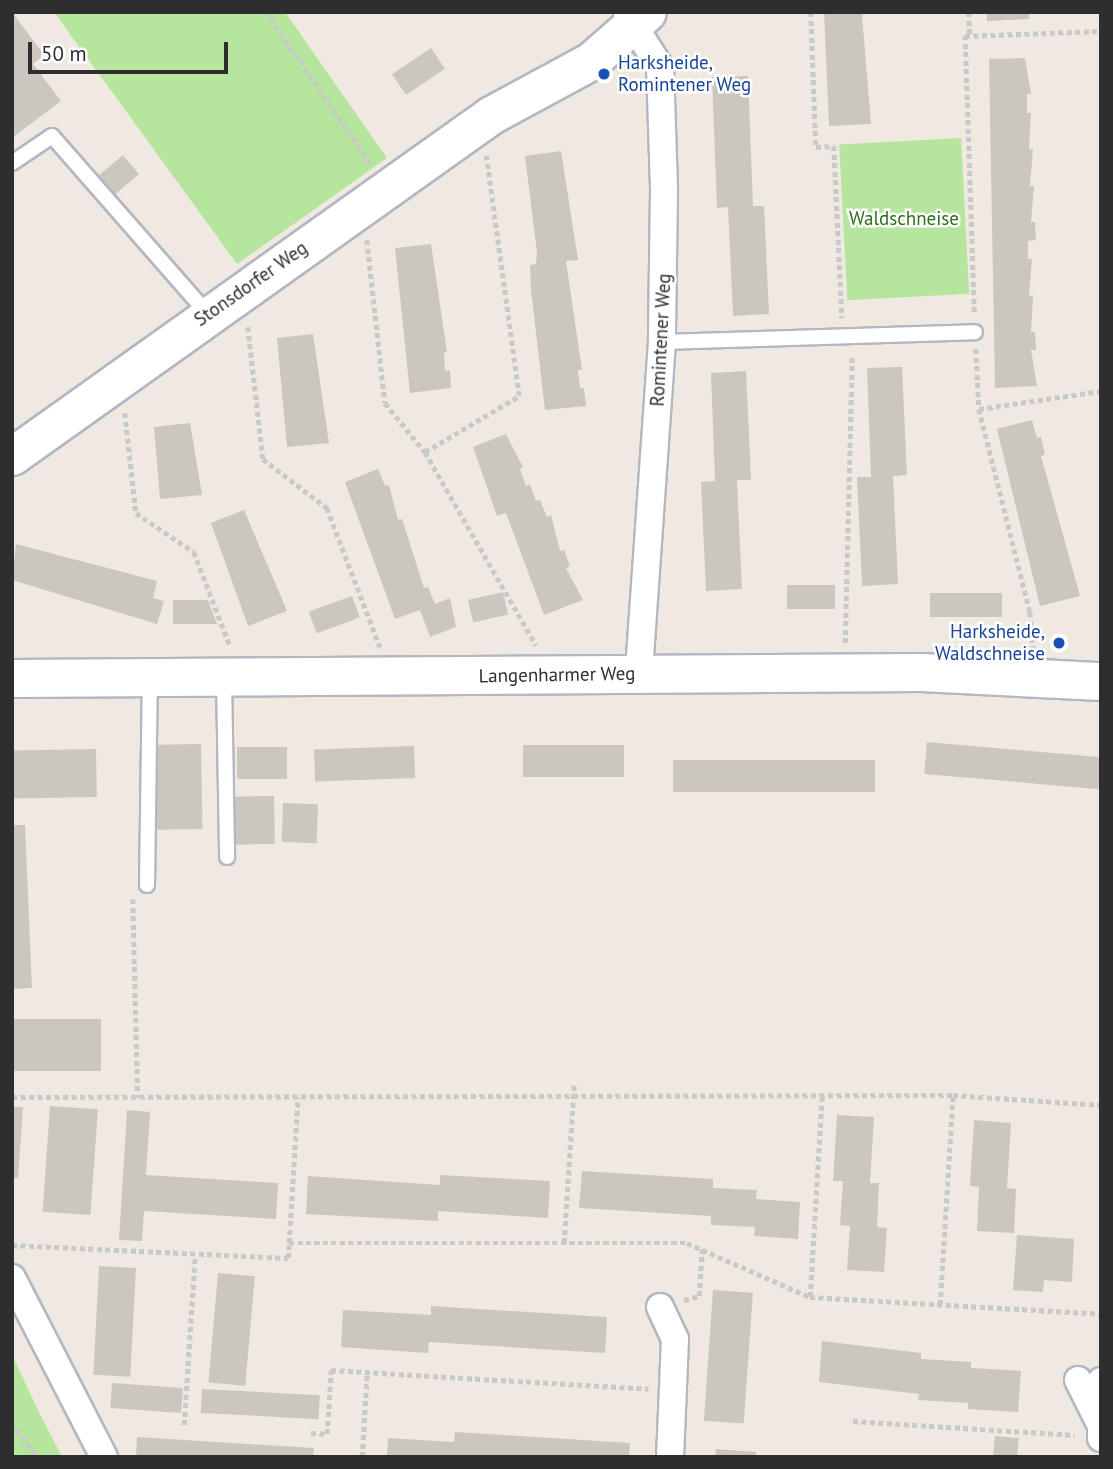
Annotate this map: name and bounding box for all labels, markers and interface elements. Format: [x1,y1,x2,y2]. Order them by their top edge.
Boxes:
scale bar [32,28,231,72]
text: 50 m [41,40,87,67]
place label: Harksheide, Romintener Weg [618,52,752,96]
marker: Harksheide, Romintener Weg [596,66,612,82]
park label: Waldschneise [849,208,959,230]
street label: Stonsdorfer Weg [190,236,312,332]
street label: Romintener Weg [646,273,676,407]
place label: Harksheide, Waldschneise [935,621,1045,665]
marker: Harksheide, Waldschneise [1051,635,1067,651]
street label: Langenharmer Weg [478,662,636,688]

